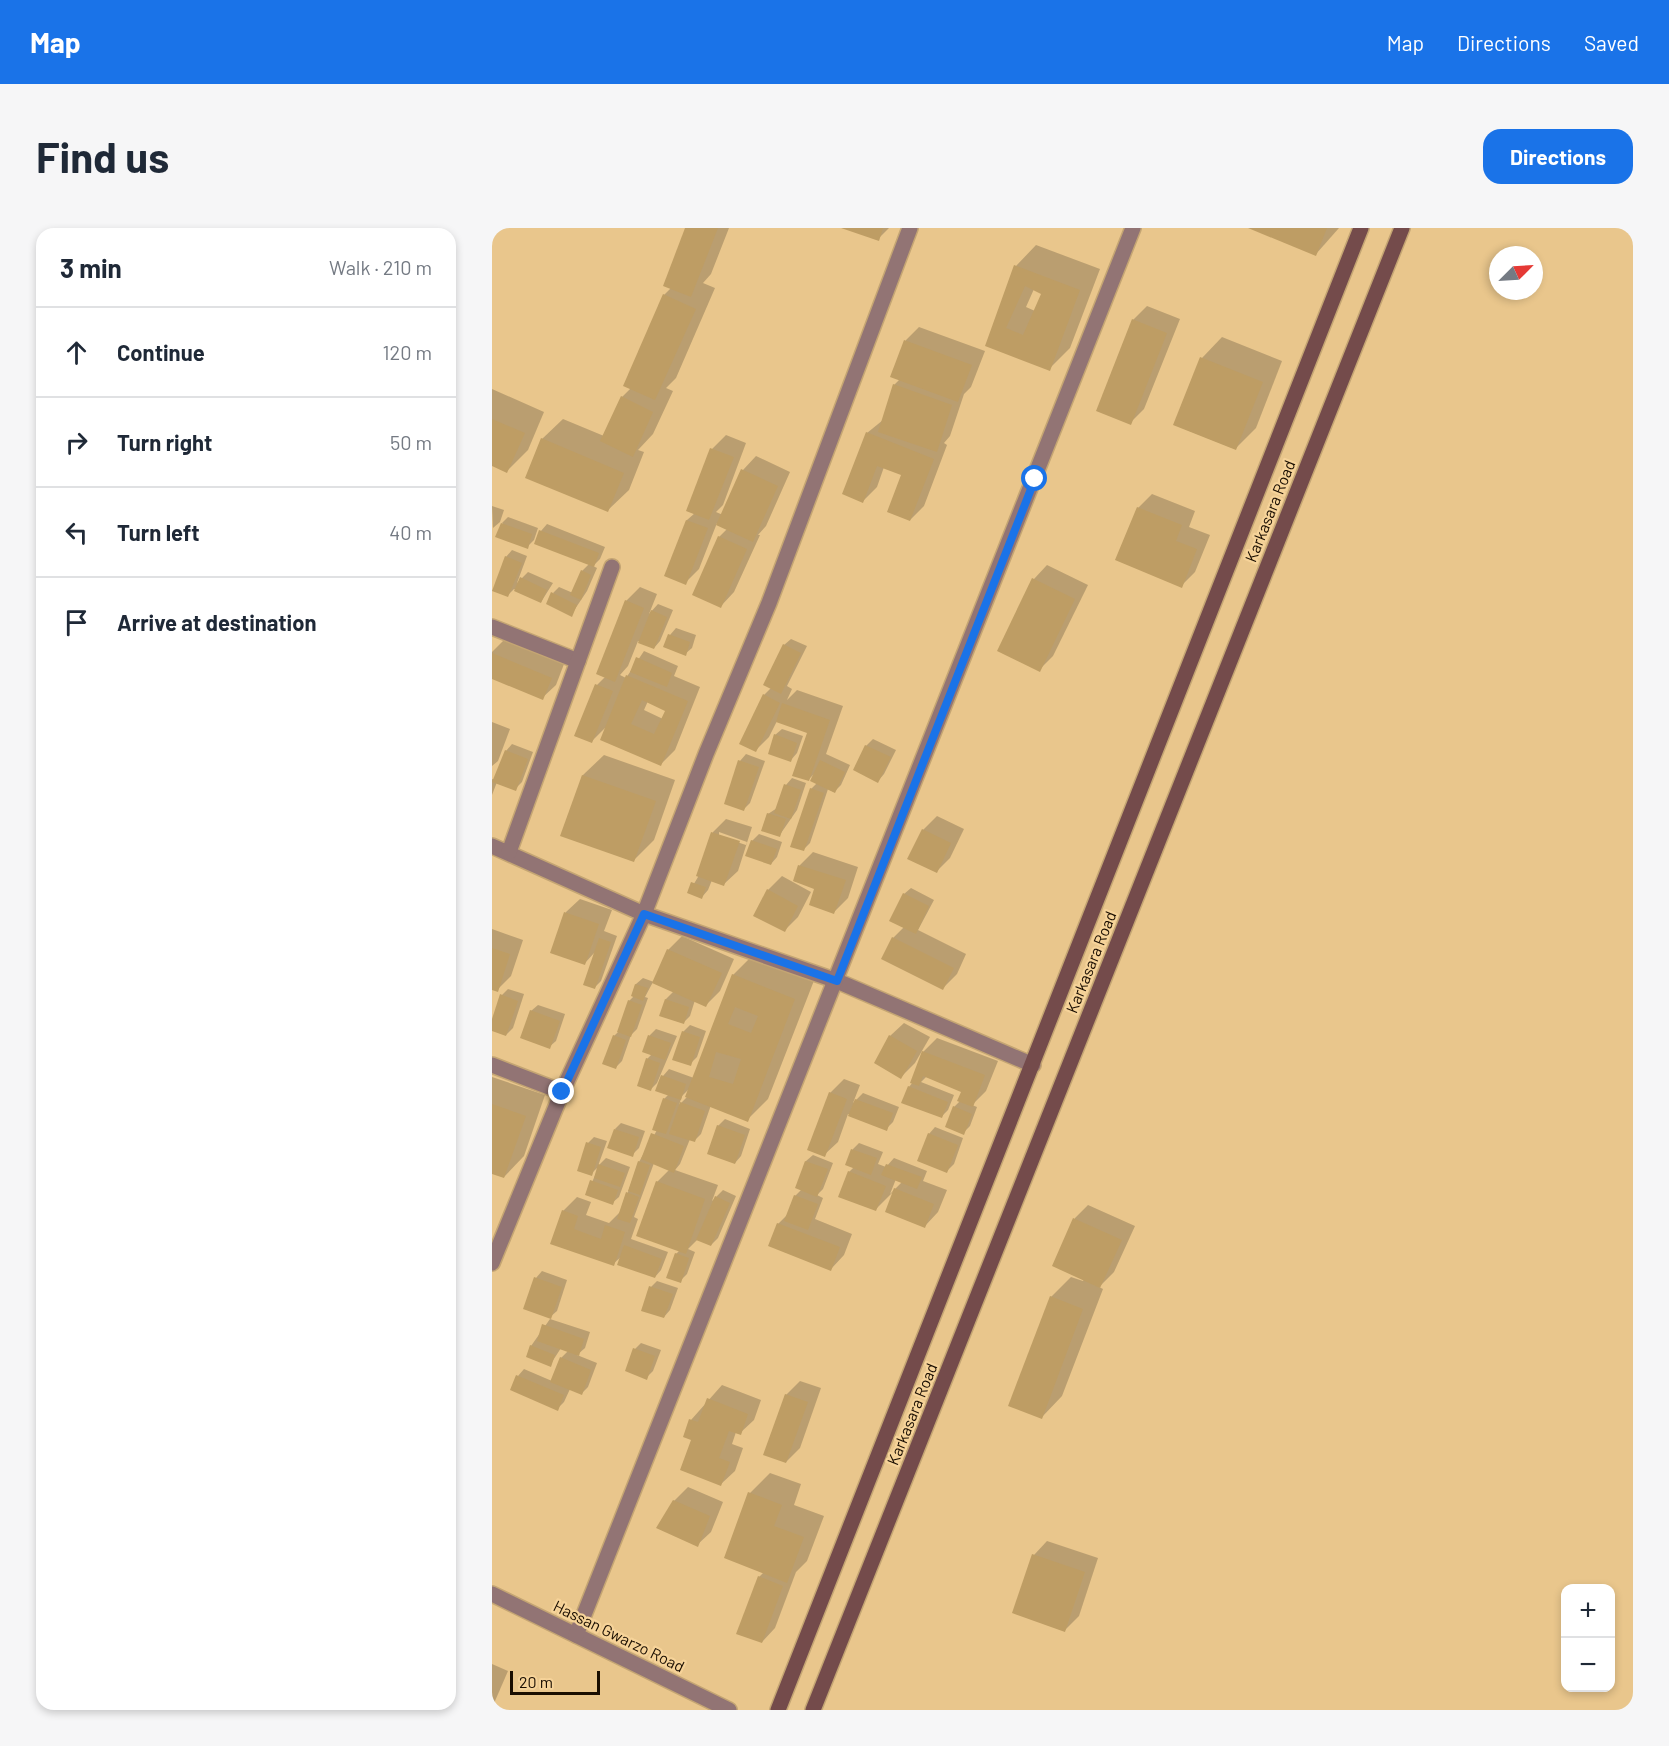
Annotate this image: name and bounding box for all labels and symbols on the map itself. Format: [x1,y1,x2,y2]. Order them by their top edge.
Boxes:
north arrow [1489,246,1543,300]
street label: Karkasara Road [1240,457,1299,565]
route start [1021,465,1047,491]
street label: Karkasara Road [1061,908,1120,1016]
route end [548,1078,574,1104]
street label: Karkasara Road [882,1360,941,1468]
street label: Hassan Gwarzo Road [551,1596,688,1676]
scale bar [510,1668,600,1696]

